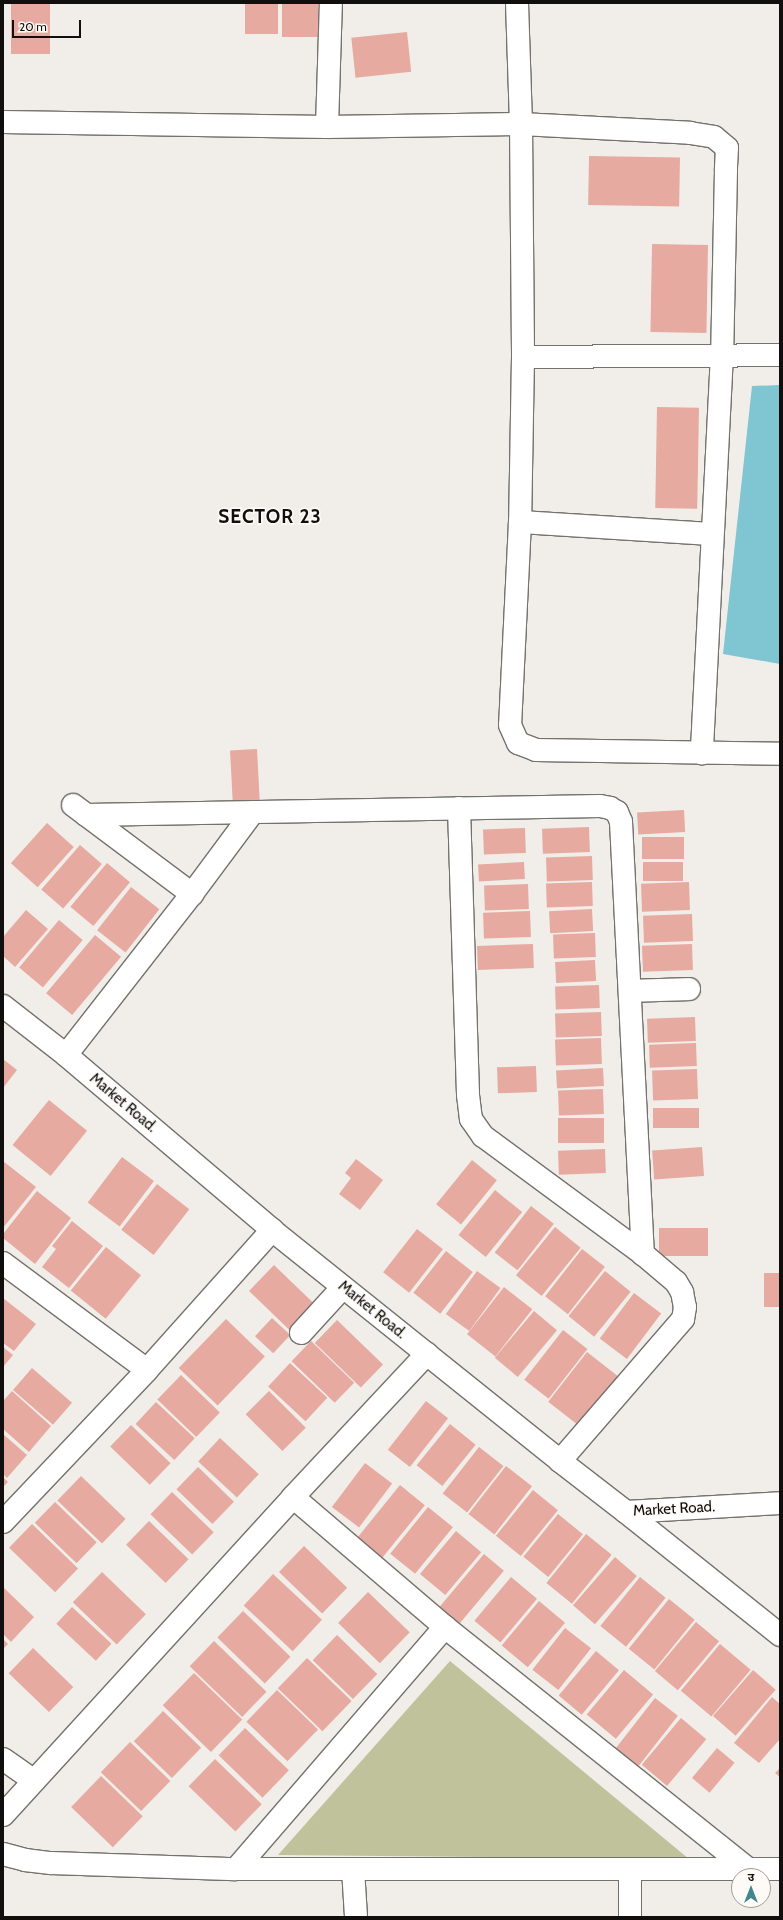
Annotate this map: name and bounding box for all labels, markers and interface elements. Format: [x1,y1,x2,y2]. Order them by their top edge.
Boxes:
scale bar [14,12,83,38]
text: 20 m [19,19,47,34]
district label: SECTOR 23 [218,506,322,528]
street label: Market Road. [86,1070,160,1136]
street label: Market Road. [334,1277,410,1343]
street label: Market Road. [632,1498,716,1520]
north arrow [731,1868,771,1908]
text: उ [748,1870,754,1884]

